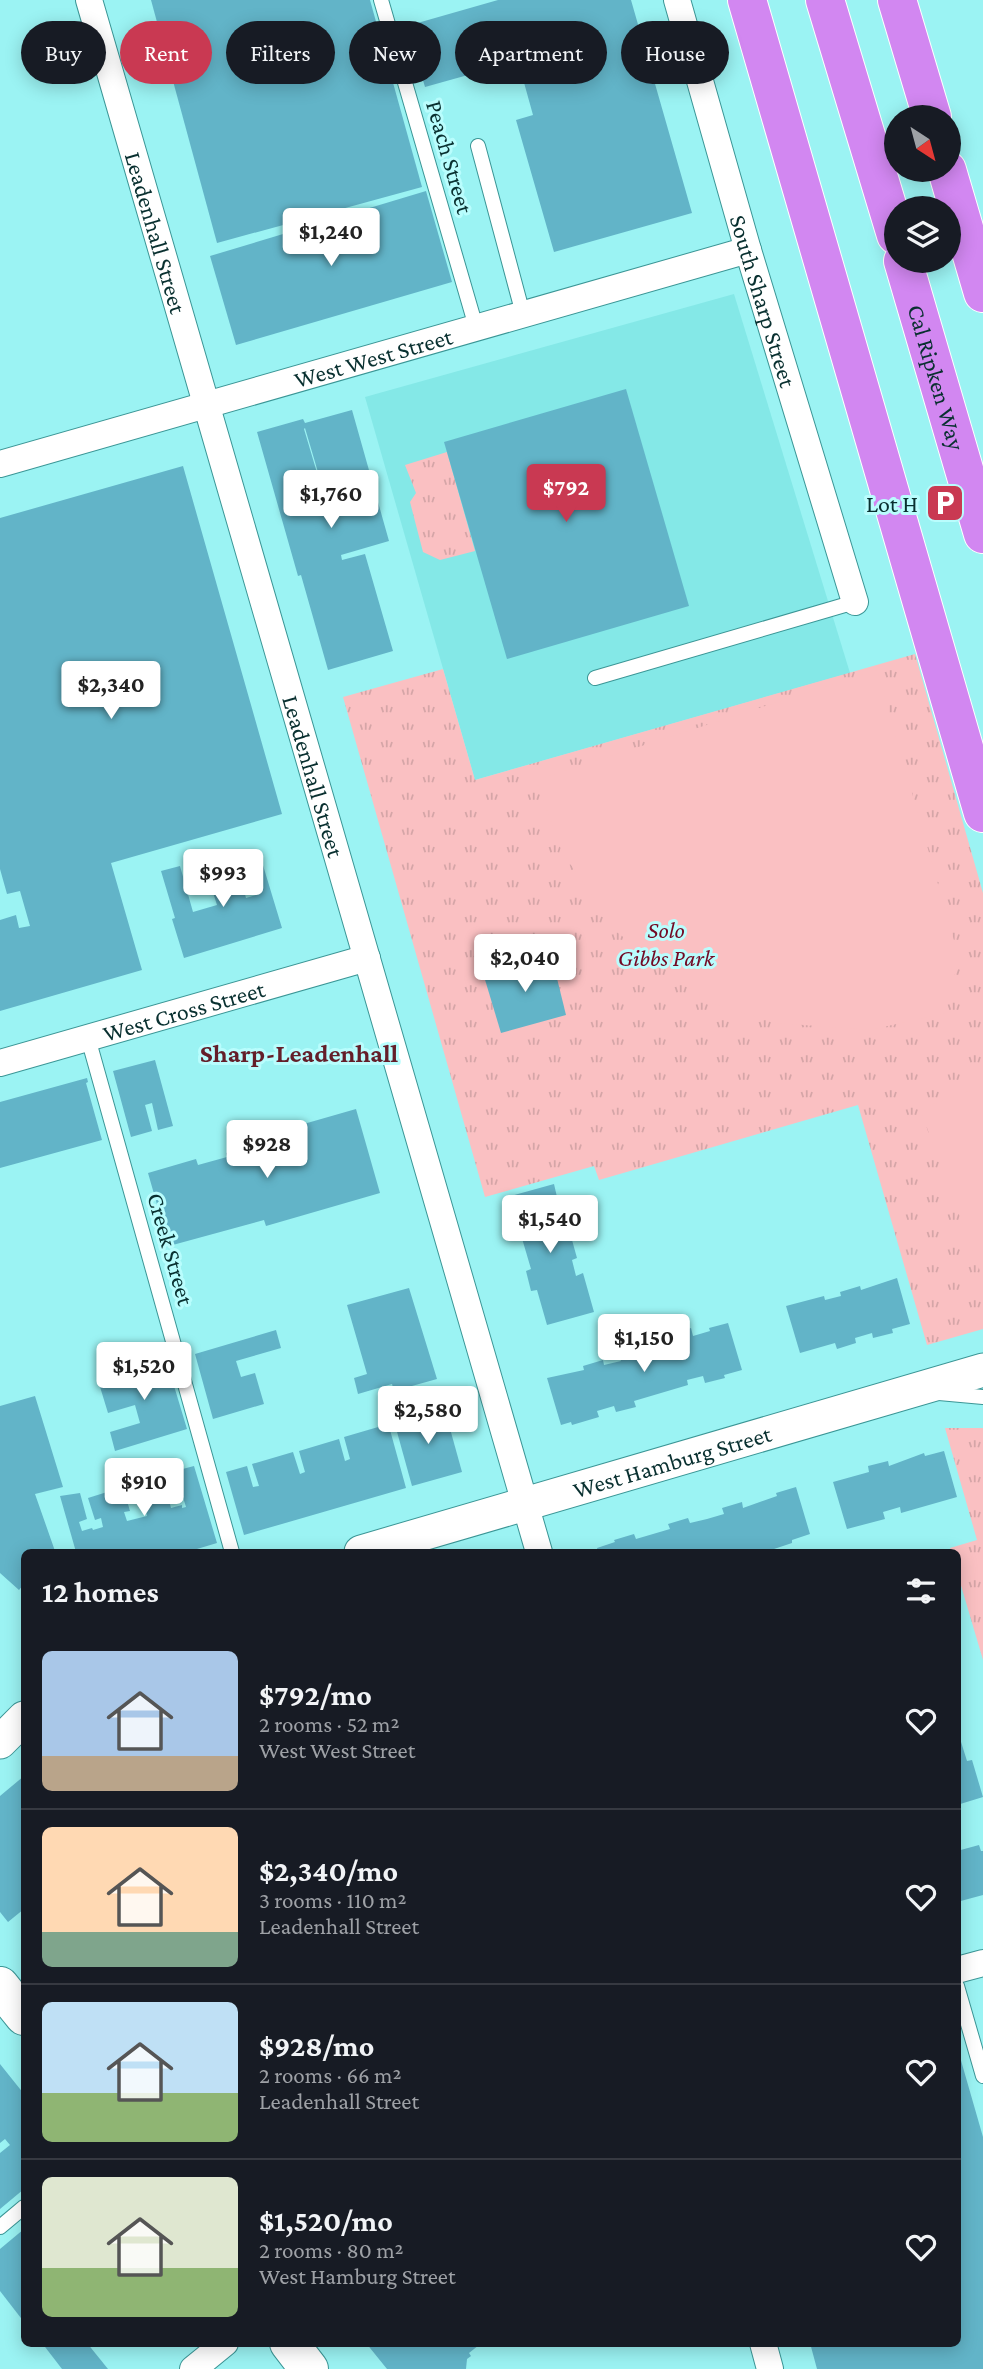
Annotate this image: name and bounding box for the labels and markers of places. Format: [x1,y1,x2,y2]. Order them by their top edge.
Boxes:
pin: $1,240 [274,208,388,268]
pin: $792 [525,464,607,524]
pin: $1,760 [274,470,388,530]
parking icon: Lot H [924,482,966,524]
place label: Lot H [866,490,918,517]
pin: $2,340 [54,662,168,721]
pin: $993 [182,850,264,909]
pin: $2,040 [468,934,582,994]
pin: $928 [226,1120,308,1180]
pin: $1,540 [493,1196,607,1255]
pin: $1,150 [587,1314,701,1374]
pin: $1,520 [87,1342,201,1402]
pin: $2,580 [371,1386,485,1446]
pin: $910 [103,1458,185,1518]

